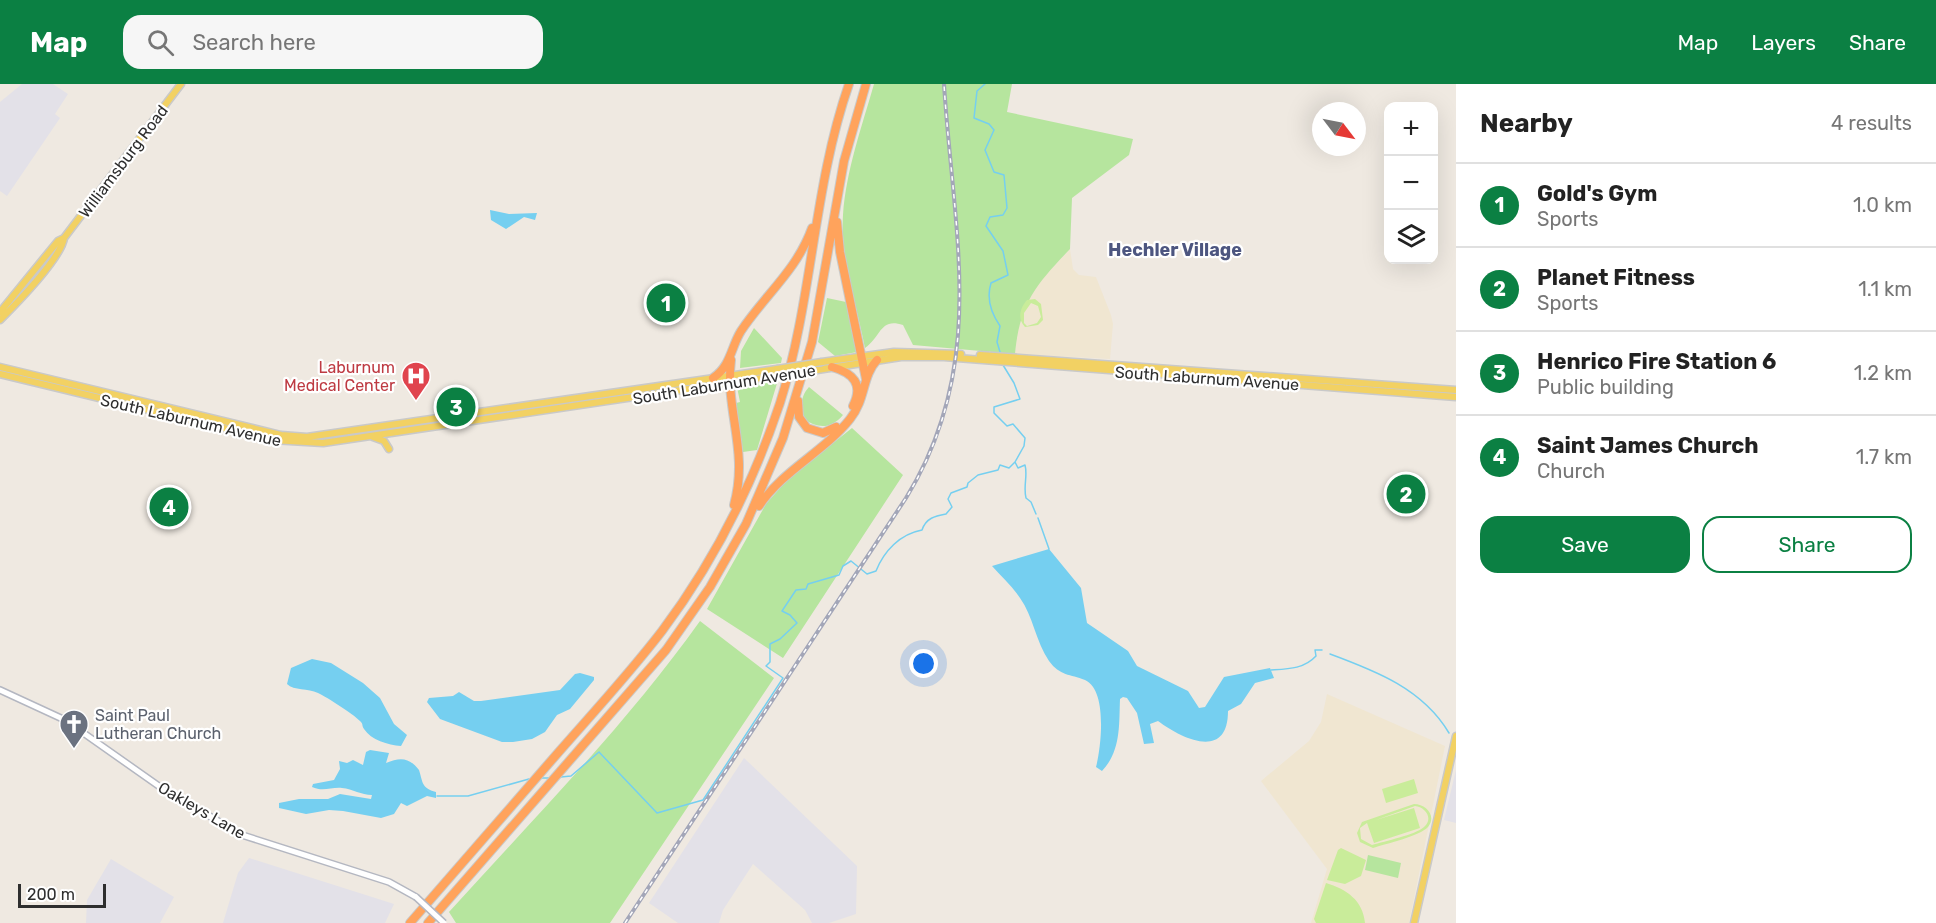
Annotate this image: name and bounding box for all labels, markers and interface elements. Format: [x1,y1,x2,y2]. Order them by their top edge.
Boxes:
search box [123,15,543,69]
text: Map [30,26,87,59]
icon: search [144,26,177,59]
text: Search here [192,29,316,56]
text: Map [1677,30,1718,55]
text: Layers [1751,30,1816,55]
text: Share [1849,30,1906,55]
street label: Williamsburg Road [75,101,172,221]
north arrow [1312,102,1366,156]
map controls [1384,102,1438,264]
button: + [1384,102,1438,156]
text: Nearby [1480,108,1573,139]
text: 4 results [1831,111,1912,135]
button: − [1384,156,1438,210]
text: Gold's Gym [1537,180,1657,207]
text: 1 [1495,193,1504,217]
text: 1.0 km [1853,193,1912,217]
text: Sports [1537,207,1598,231]
button: layers [1384,210,1438,264]
district label: Hechler Village [1108,239,1242,261]
text: Planet Fitness [1537,264,1695,291]
text: 2 [1493,277,1506,301]
text: 1.1 km [1858,277,1912,301]
pin: 1 [646,280,686,326]
text: Sports [1537,291,1598,315]
text: Henrico Fire Station 6 [1537,348,1776,375]
place label: Laburnum Medical Center [284,358,395,395]
hospital icon: Laburnum Medical Center [400,360,432,402]
street label: South Laburnum Avenue [631,361,817,408]
text: 3 [1493,361,1506,385]
text: 1.2 km [1854,361,1912,385]
street label: South Laburnum Avenue [1114,363,1300,394]
text: Public building [1537,375,1674,399]
pin: 3 [436,384,476,430]
street label: South Laburnum Avenue [99,390,283,451]
text: Saint James Church [1537,432,1759,459]
text: 4 [1493,445,1506,469]
text: 1.7 km [1856,445,1912,469]
text: Church [1537,459,1605,483]
pin: 2 [1386,472,1426,516]
pin: 4 [150,484,188,530]
button: Save [1480,516,1690,573]
button: Share [1702,516,1912,573]
your location [909,649,938,678]
place label: Saint Paul Lutheran Church [95,706,221,743]
church icon: Saint Paul Lutheran Church [58,708,90,750]
street label: Oakleys Lane [155,778,249,843]
scale bar [18,881,106,908]
text: 200 m [27,885,75,904]

